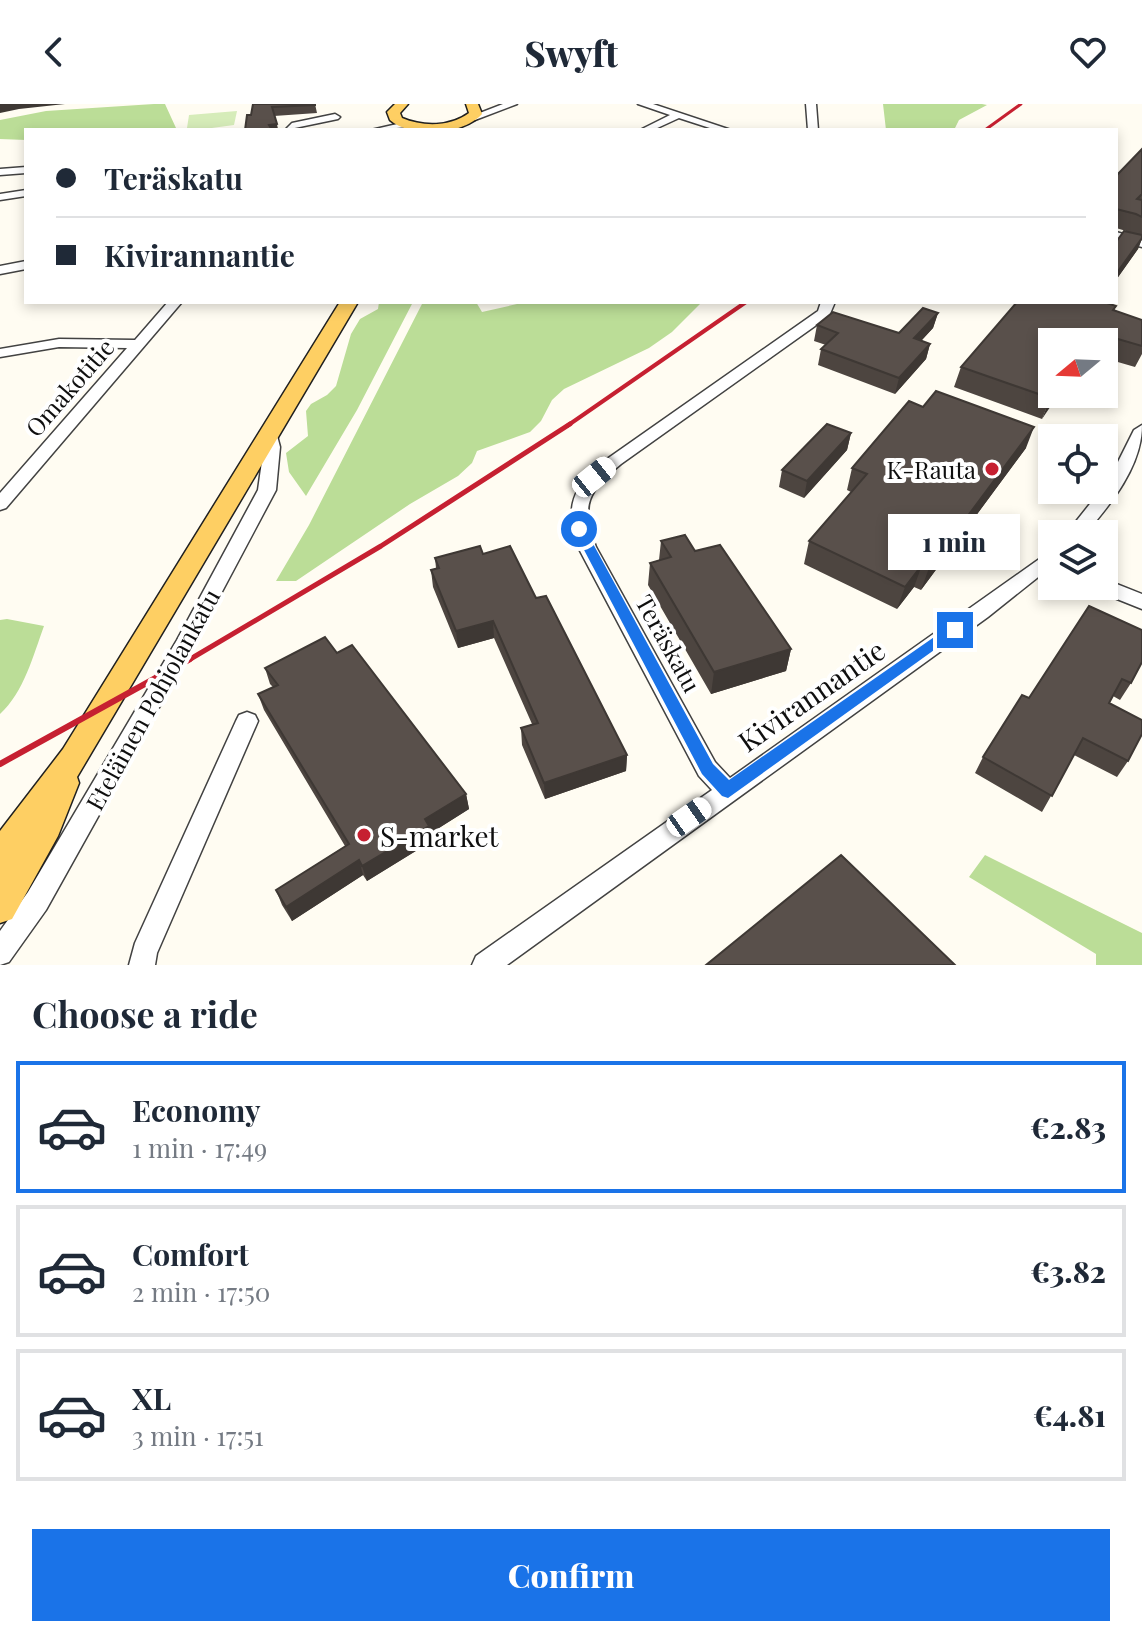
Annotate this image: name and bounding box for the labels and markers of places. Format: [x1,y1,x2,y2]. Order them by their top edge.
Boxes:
place label: K-Rauta [886,453,976,485]
marker: K-Rauta [983,460,1001,478]
place label: S-market [380,817,500,854]
marker: S-market [355,826,373,844]

